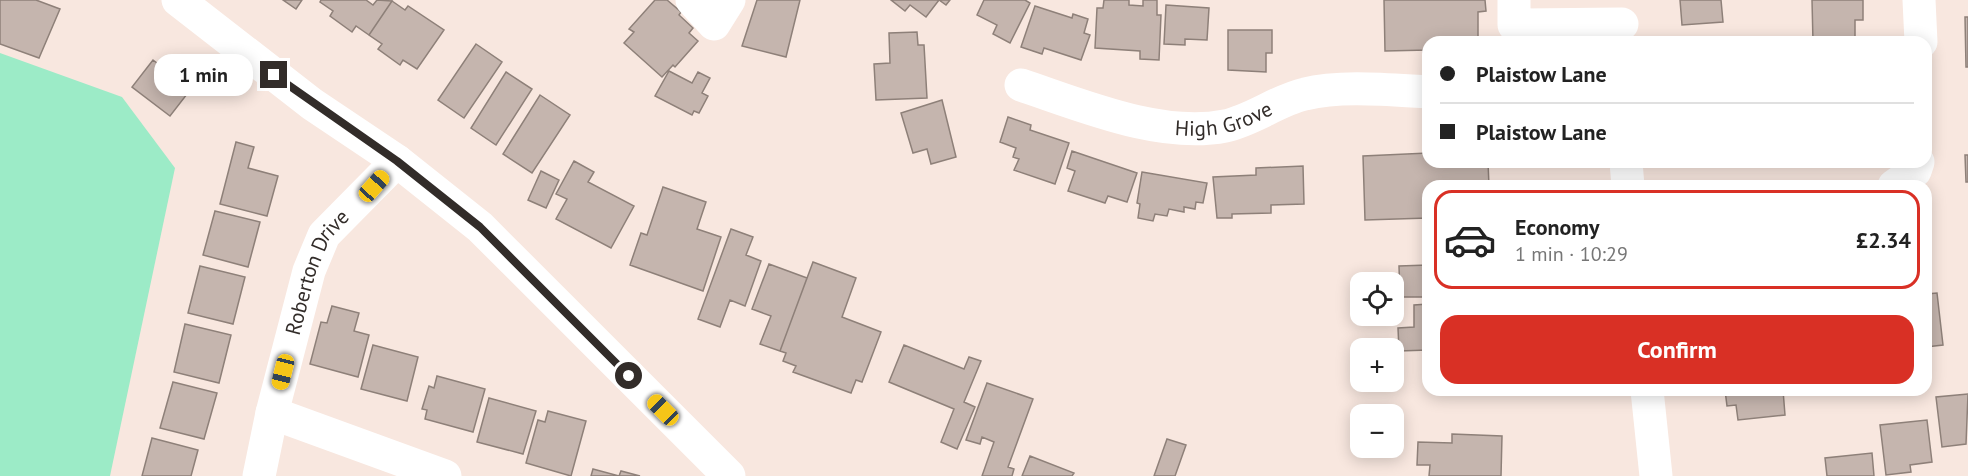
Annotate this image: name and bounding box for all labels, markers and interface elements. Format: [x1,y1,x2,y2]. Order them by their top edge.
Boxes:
callout: 1 min [154,54,253,96]
text: Plaistow Lane [1476,60,1607,88]
route end [260,61,287,88]
text: 1 min [179,62,228,88]
street label: High Grove [1174,95,1276,142]
text: Plaistow Lane [1476,118,1607,146]
car [355,167,393,205]
street label: Roberton Drive [279,204,355,338]
icon: car [1443,213,1497,267]
text: Economy [1515,213,1599,241]
text: £2.34 [1856,226,1911,254]
text: 1 min · 10:29 [1515,241,1628,267]
map controls [1350,272,1404,458]
button: locate [1350,272,1404,326]
button: Confirm [1440,315,1914,384]
button: + [1350,338,1404,392]
car [270,352,296,392]
route start [615,362,642,389]
car [644,391,682,429]
button: − [1350,404,1404,458]

